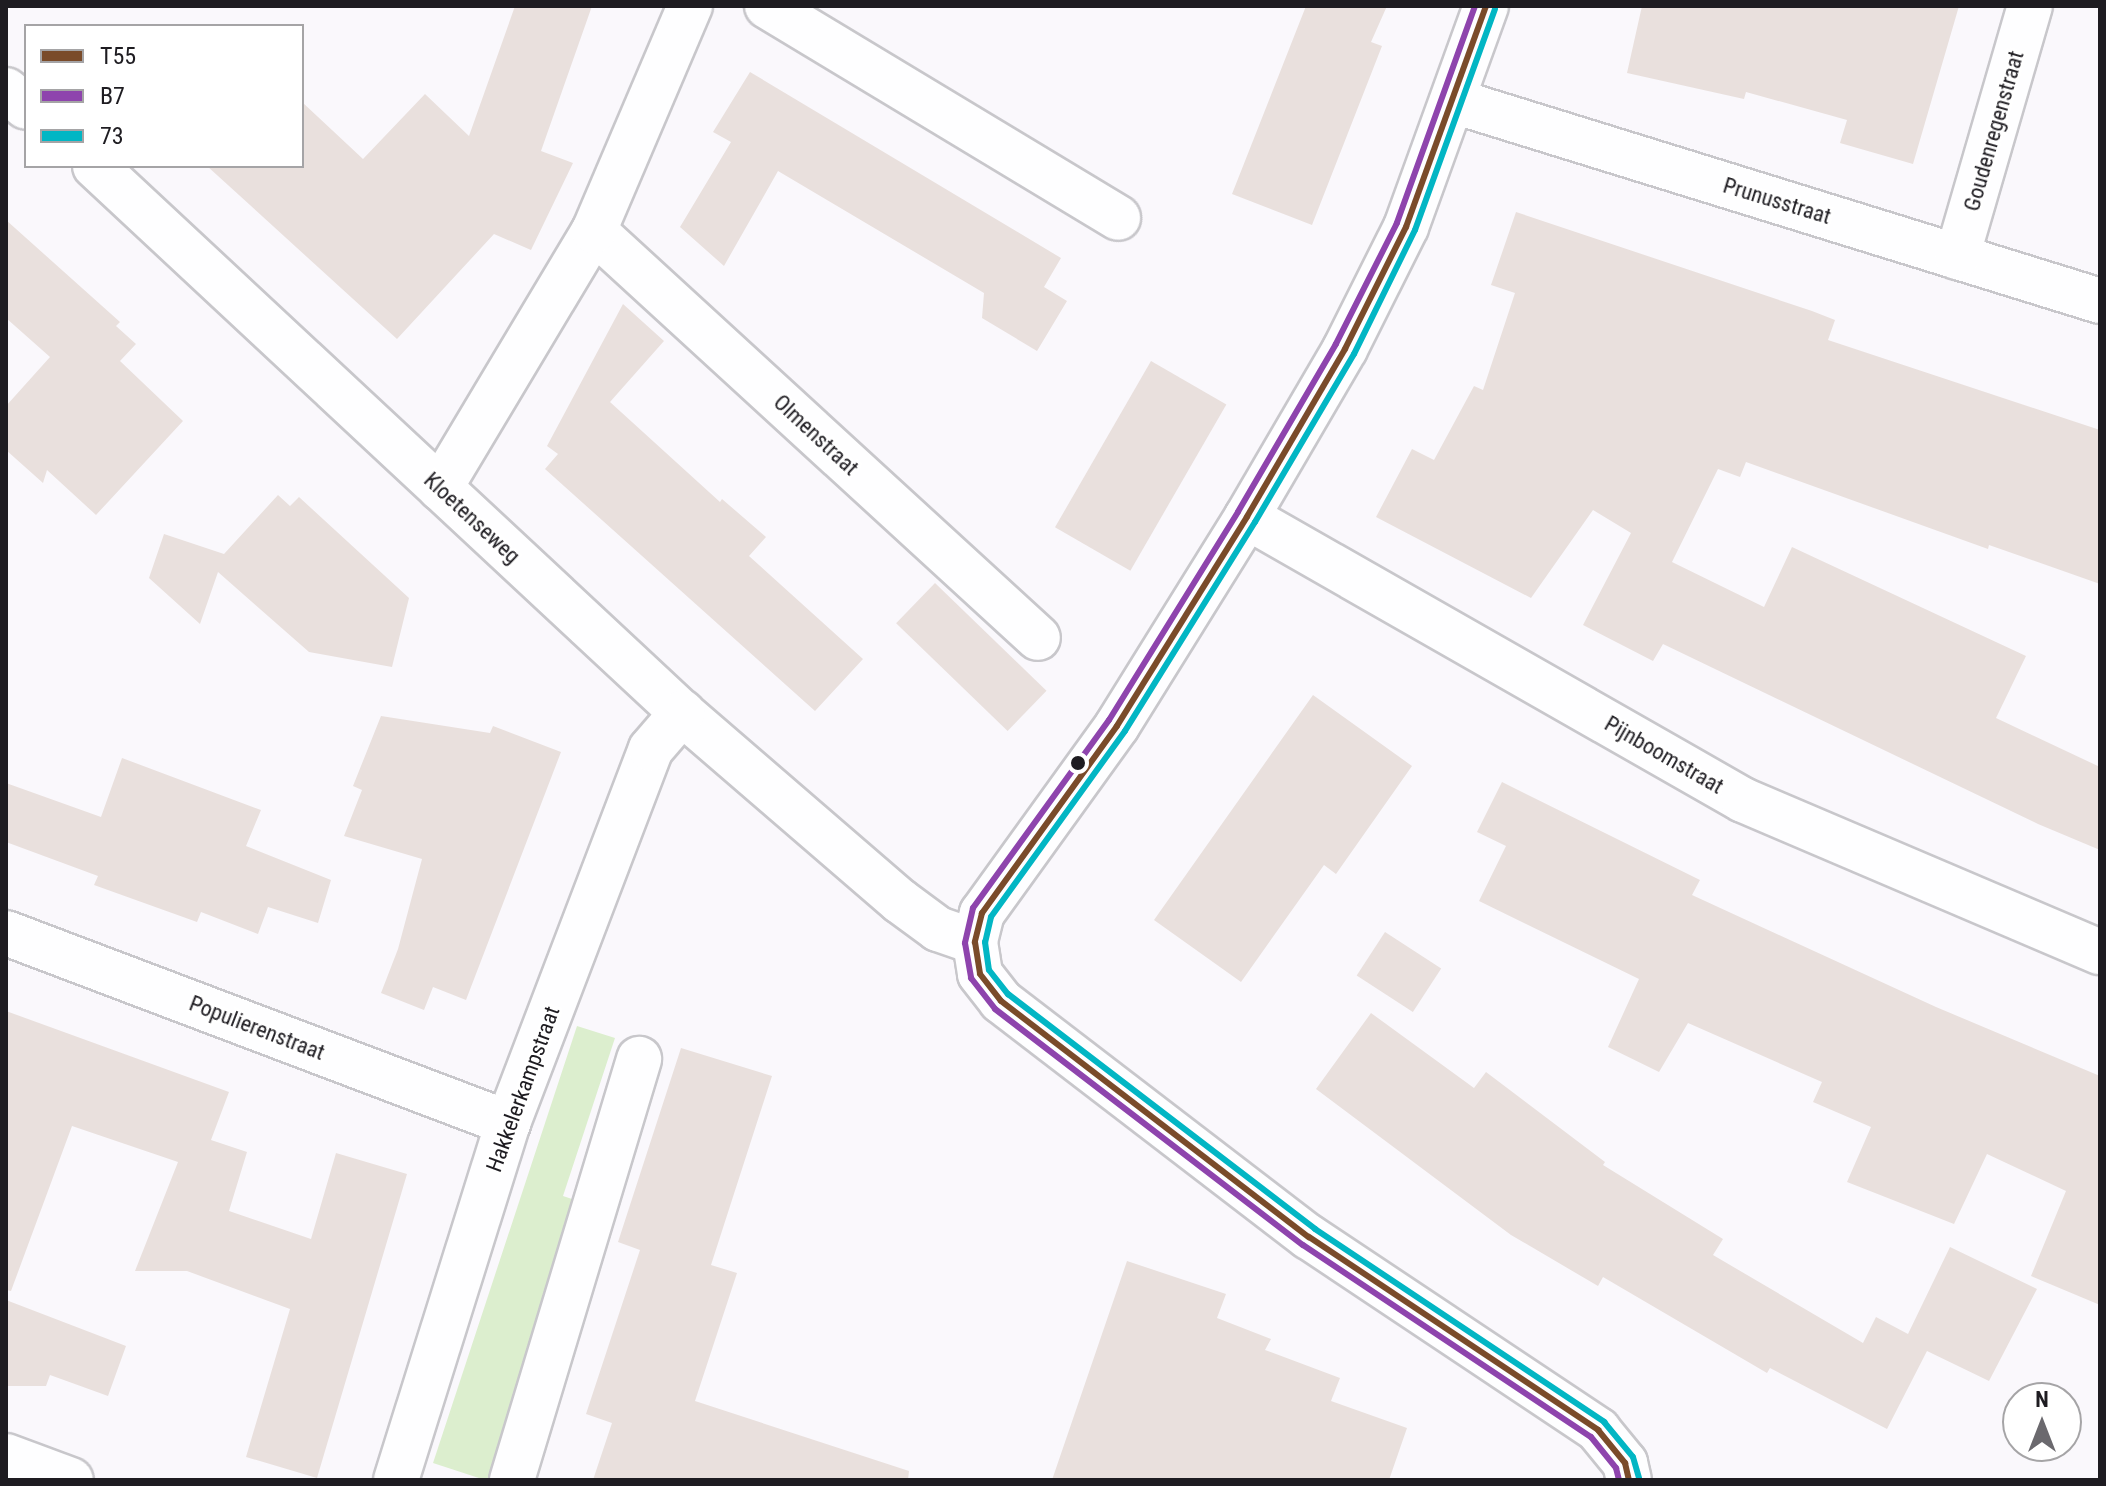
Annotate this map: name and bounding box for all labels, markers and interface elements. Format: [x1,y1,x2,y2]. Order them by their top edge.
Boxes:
legend [24,24,304,168]
text: T55 [100,42,136,70]
street label: Goudenregenstraat [1958,48,2030,214]
text: B7 [100,82,125,110]
text: 73 [100,122,124,150]
street label: Prunusstraat [1720,172,1834,230]
street label: Olmenstraat [768,389,864,481]
street label: Kloetenseweg [418,467,526,569]
street label: Pijnboomstraat [1600,710,1728,800]
unlabelled marker [1070,755,1086,771]
street label: Populierenstraat [186,990,328,1066]
street label: Hakkelerkampstraat [481,1003,565,1175]
north arrow [2002,1382,2082,1462]
text: N [2035,1387,2049,1412]

